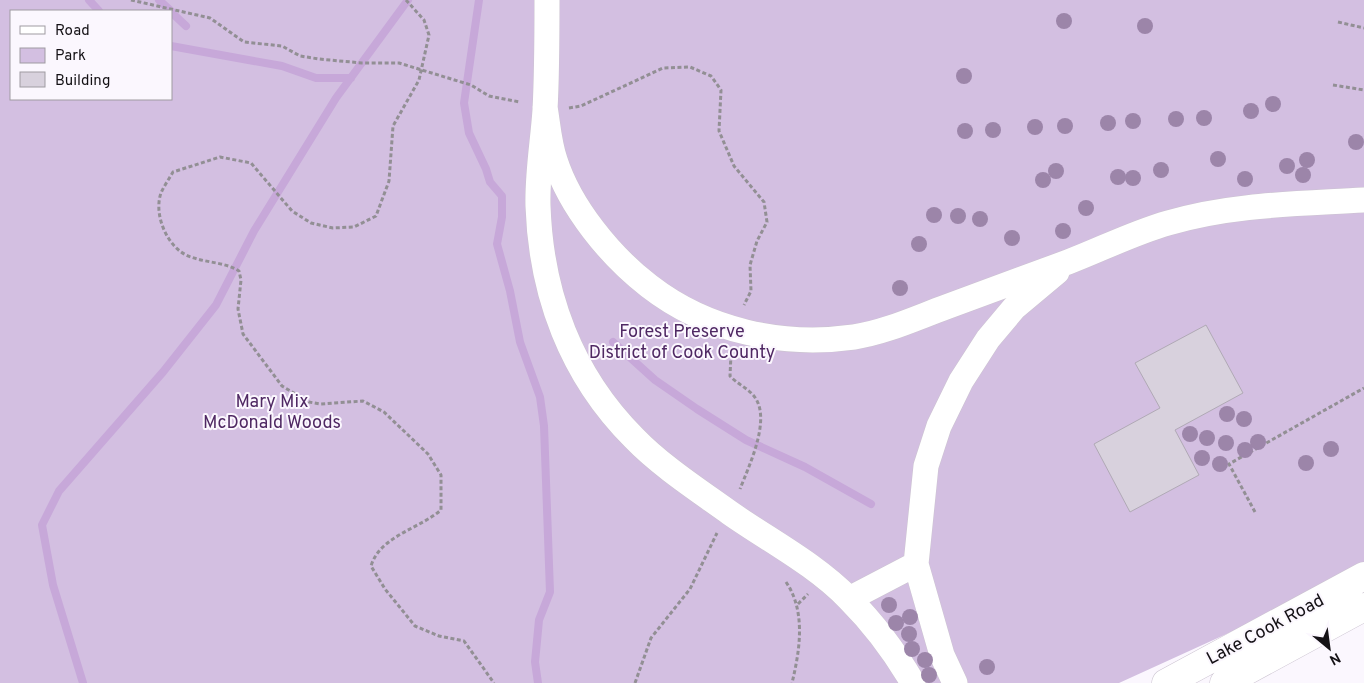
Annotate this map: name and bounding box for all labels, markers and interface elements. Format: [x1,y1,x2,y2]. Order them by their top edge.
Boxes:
legend [10,10,172,100]
text: Road [55,22,90,41]
text: Park [55,47,86,66]
text: Building [55,72,110,91]
park label: Forest Preserve District of Cook County [589,321,775,365]
park label: Mary Mix McDonald Woods [203,391,341,435]
street label: Lake Cook Road [1203,590,1329,671]
north arrow [1304,623,1354,673]
text: N [1326,648,1343,668]

